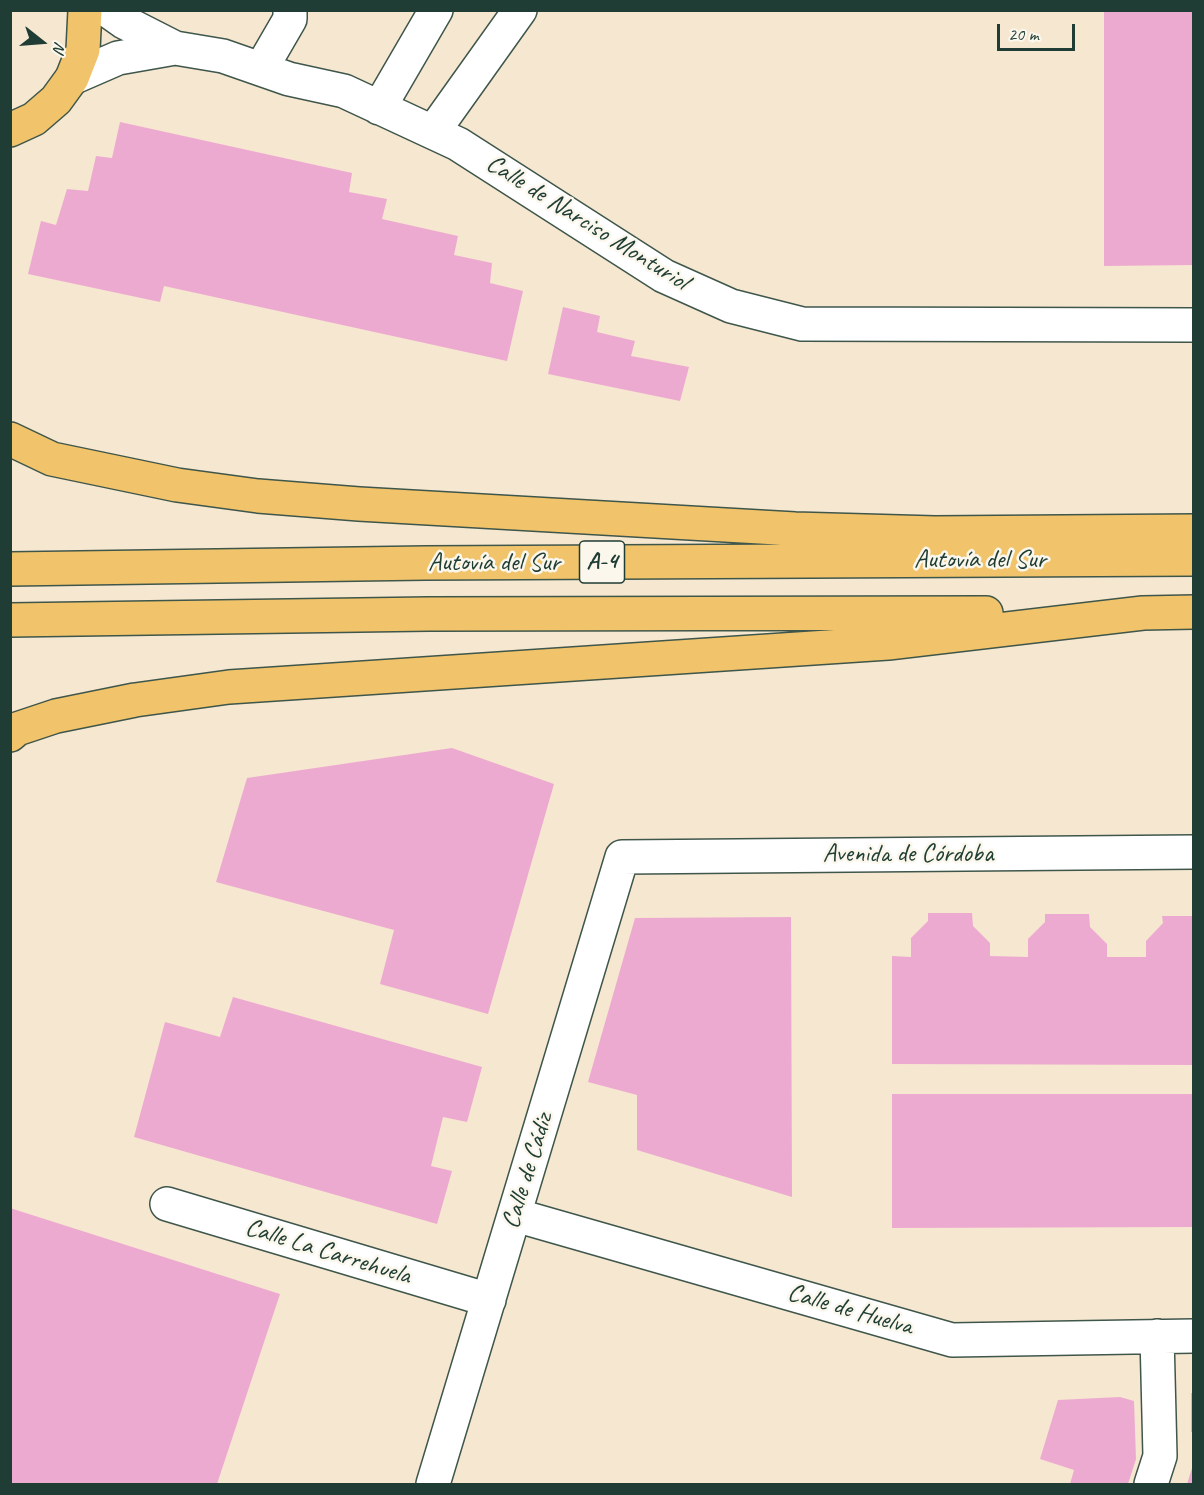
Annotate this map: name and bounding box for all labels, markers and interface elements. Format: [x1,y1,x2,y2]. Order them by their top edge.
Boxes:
north arrow [12,12,72,72]
scale bar [1000,12,1078,50]
text: 20 m [1008,23,1039,45]
text: N [48,40,70,55]
street label: Calle de Narciso Monturiol [480,148,694,298]
road number: A-4 [580,541,624,583]
street label: Autovía del Sur [914,544,1046,576]
street label: Autovía del Sur [428,547,560,579]
street label: Avenida de Córdoba [823,838,993,870]
street label: Calle de Cádiz [496,1110,560,1232]
street label: Calle La Carrehuela [241,1212,415,1292]
street label: Calle de Huelva [784,1277,916,1343]

